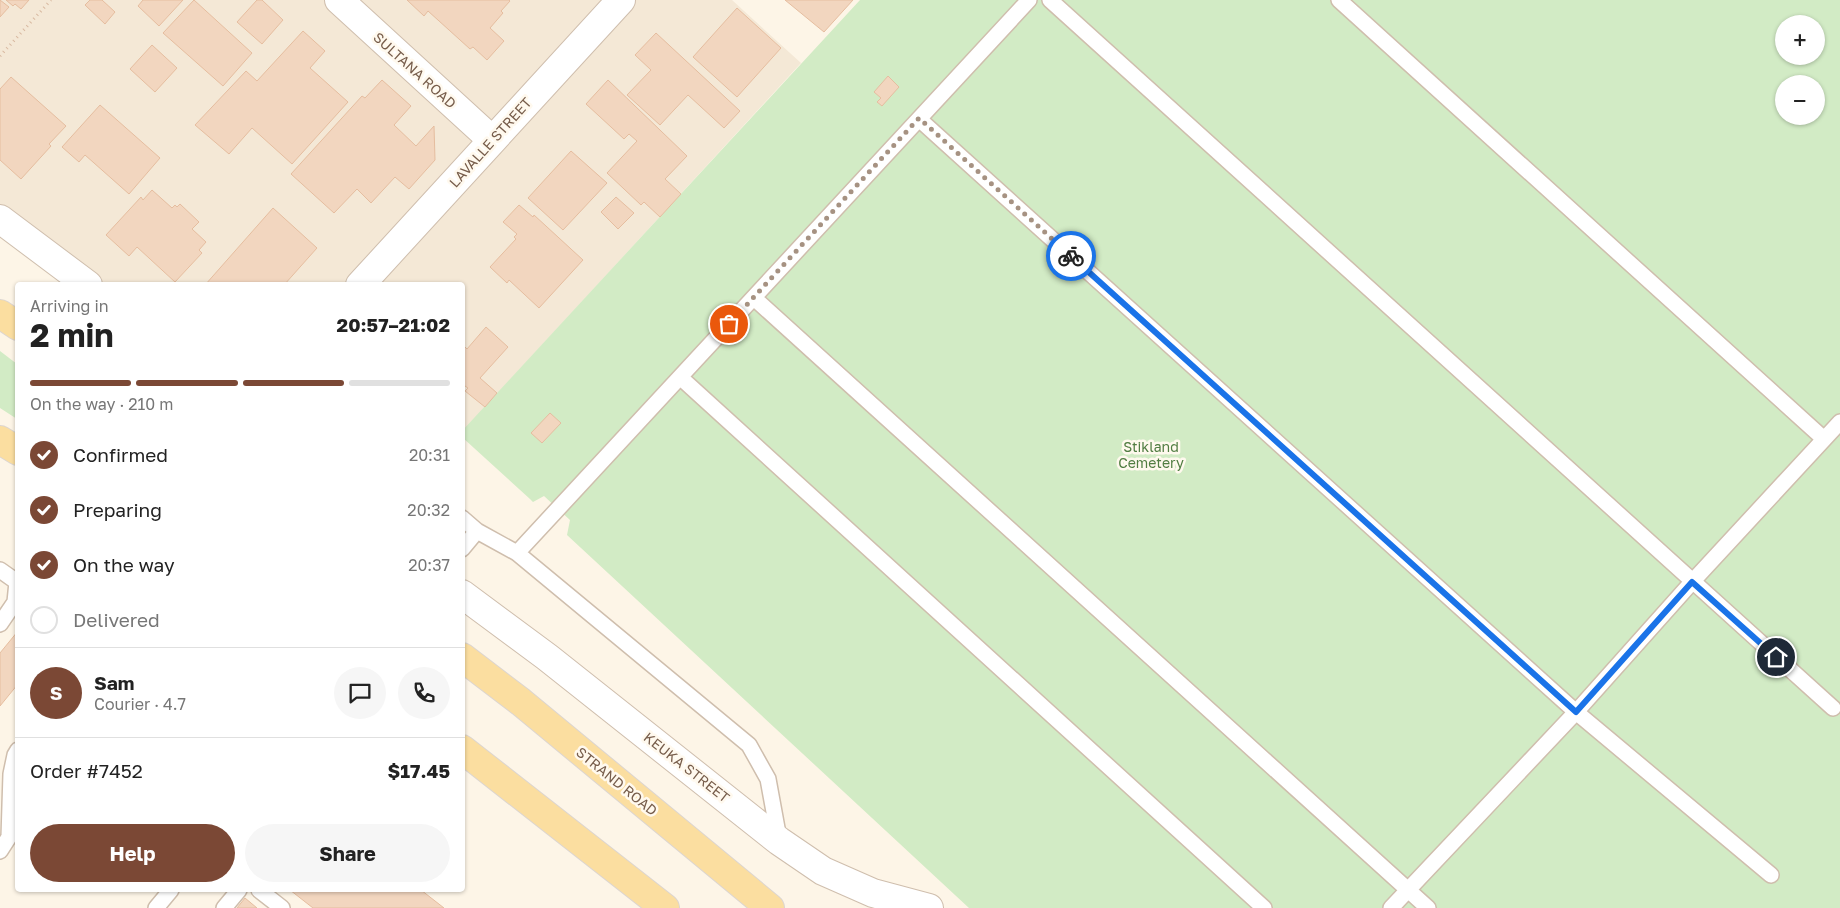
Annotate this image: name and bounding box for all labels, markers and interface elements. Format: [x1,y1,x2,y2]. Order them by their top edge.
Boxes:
map controls [1775,15,1825,125]
button: + [1775,15,1825,65]
street label: SULTANA ROAD [370,28,460,112]
button: − [1775,75,1825,125]
street label: LAVALLE STREET [445,93,535,190]
courier [1046,231,1096,281]
icon: bike [1057,242,1085,270]
text: Arriving in [30,296,109,316]
pin [708,303,750,345]
icon: bag [715,310,743,338]
text: 20:57–21:02 [337,313,450,336]
text: 2 min [30,316,114,354]
text: On the way · 210 m [30,394,173,414]
park label: Stikland Cemetery [1118,438,1184,471]
icon: check [30,441,58,469]
text: Confirmed [73,443,168,466]
text: 20:31 [409,445,450,465]
icon: check [30,496,58,524]
text: Preparing [73,498,162,521]
text: 20:32 [407,500,450,520]
icon: check [30,551,58,579]
text: On the way [73,553,175,576]
text: 20:37 [408,555,450,575]
text: Delivered [73,608,160,631]
pin [1755,636,1797,678]
icon: home [1762,643,1790,671]
button: chat [334,667,386,719]
button: phone [398,667,450,719]
text: Sam [94,671,134,694]
text: S [50,681,62,704]
text: Courier · 4.7 [94,694,186,714]
street label: KEUKA STREET [641,728,734,806]
street label: STRAND ROAD [573,743,661,819]
text: Order #7452 [30,759,143,782]
text: $17.45 [388,759,450,782]
button: Help [30,824,235,882]
button: Share [245,824,450,882]

